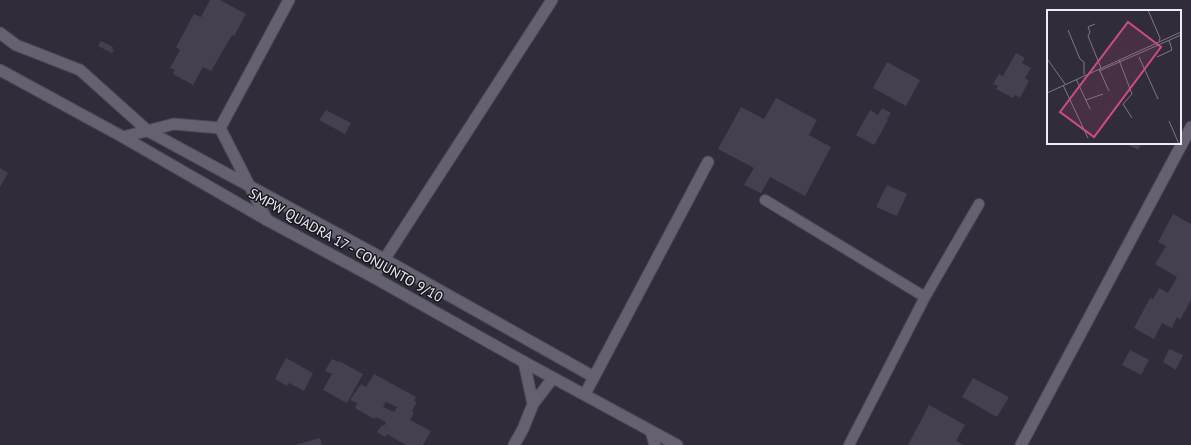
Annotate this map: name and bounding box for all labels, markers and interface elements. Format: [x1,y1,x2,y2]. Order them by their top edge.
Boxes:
inset map [1047,10,1181,144]
street label: SMPW QUADRA 17 - CONJUNTO 9/10 [246,184,446,306]

